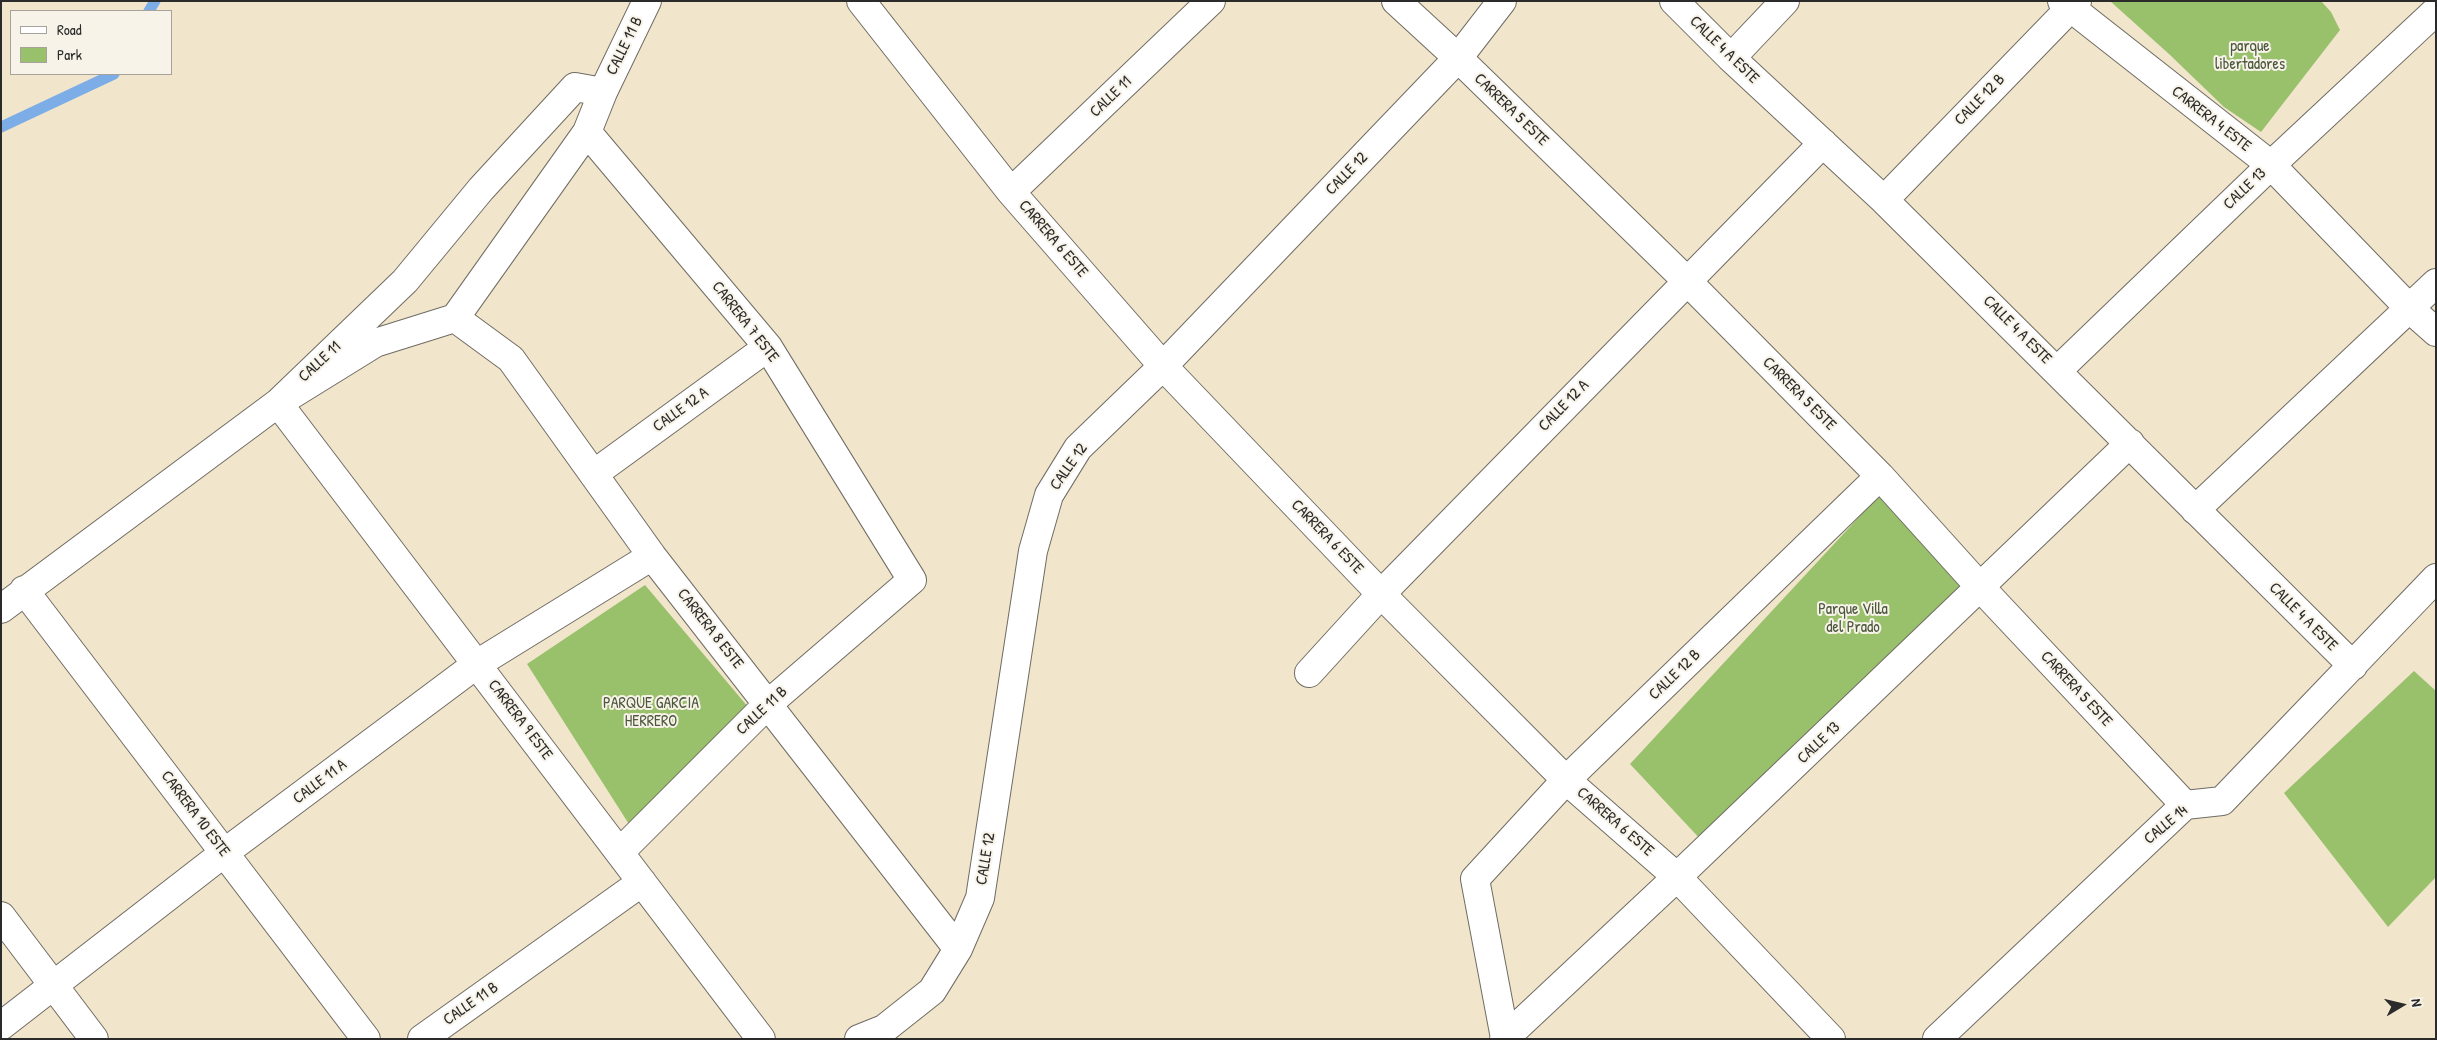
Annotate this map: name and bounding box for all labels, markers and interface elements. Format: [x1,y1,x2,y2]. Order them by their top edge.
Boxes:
legend [10,10,172,75]
street label: CALLE 4 A ESTE [1685,12,1763,88]
street label: CALLE 11 B [603,14,647,78]
text: Road [57,19,82,40]
park label: parque libertadores [2215,37,2285,75]
text: Park [57,44,82,65]
street label: CARRERA 5 ESTE [1470,70,1552,150]
street label: CALLE 12 B [1951,70,2009,130]
street label: CALLE 11 [1086,72,1136,122]
street label: CARRERA 4 ESTE [2167,82,2255,156]
street label: CALLE 12 [1322,148,1372,200]
street label: CALLE 13 [2220,164,2270,214]
street label: CARRERA 6 ESTE [1014,196,1092,282]
street label: CARRERA 7 ESTE [707,278,783,366]
street label: CALLE 4 A ESTE [1979,292,2055,368]
street label: CALLE 11 [295,338,345,386]
street label: CARRERA 5 ESTE [1758,353,1840,435]
street label: CALLE 12 A [1535,376,1593,436]
street label: CALLE 12 A [649,383,713,437]
street label: CALLE 12 [1046,440,1092,494]
street label: CARRERA 6 ESTE [1287,496,1367,578]
street label: CALLE 4 A ESTE [2265,579,2341,655]
street label: CARRERA 8 ESTE [673,585,747,673]
park label: Parque Villa del Prado [1818,600,1888,638]
street label: CALLE 12 B [1645,646,1705,704]
street label: CARRERA 5 ESTE [2036,647,2116,731]
street label: CARRERA 9 ESTE [484,676,556,764]
street label: CALLE 11 B [733,683,791,739]
park label: PARQUE GARCIA HERRERO [603,694,699,732]
street label: CALLE 13 [1794,718,1844,768]
street label: CALLE 11 A [289,756,351,808]
street label: CARRERA 10 ESTE [156,767,234,861]
street label: CARRERA 6 ESTE [1572,783,1658,861]
street label: CALLE 14 [2140,801,2192,849]
street label: CALLE 12 [972,832,1000,886]
street label: CALLE 11 B [440,978,502,1030]
north arrow [2377,980,2427,1030]
text: N [2407,997,2427,1008]

